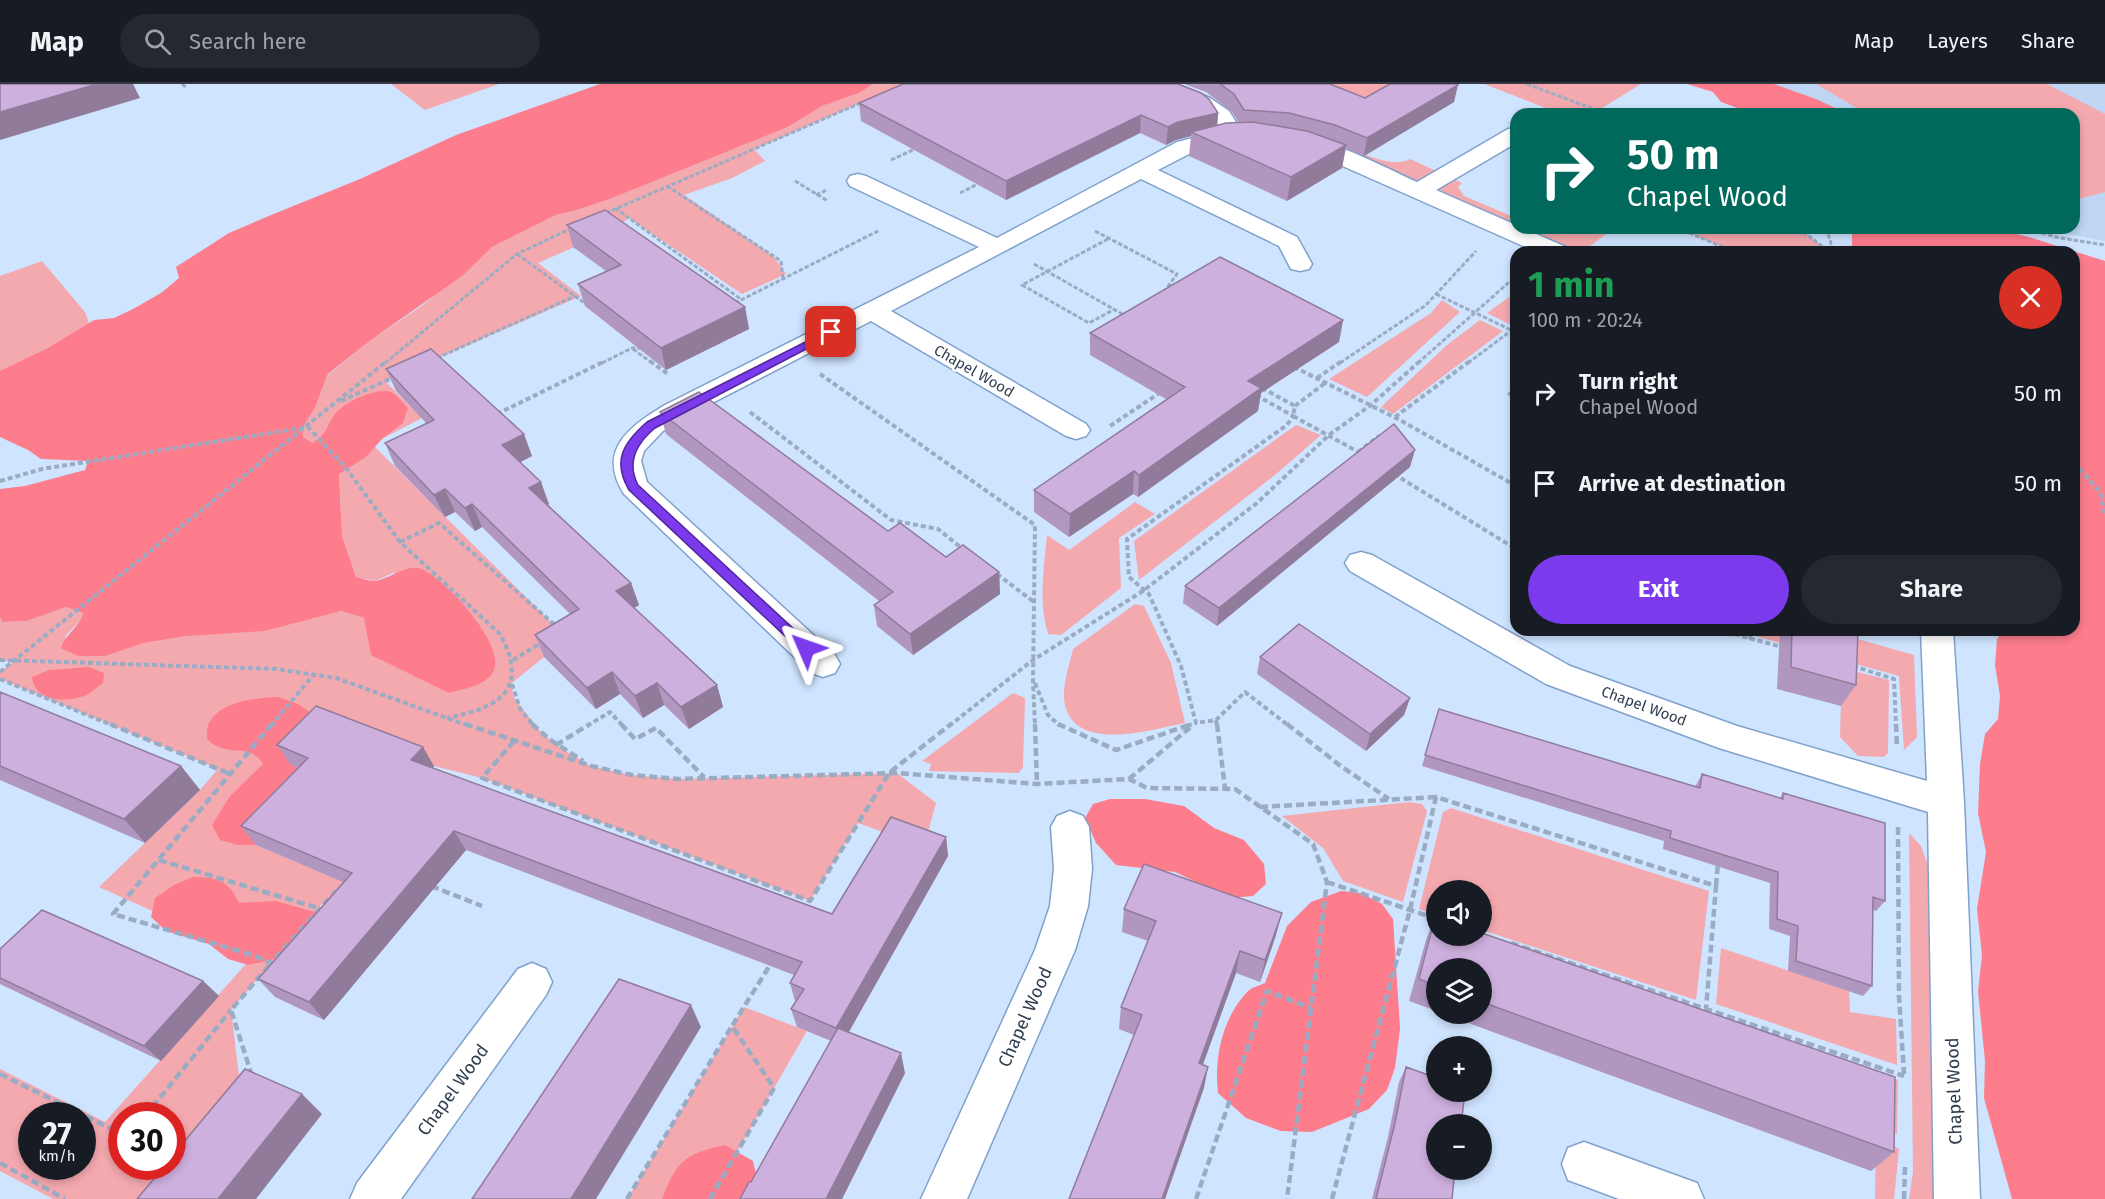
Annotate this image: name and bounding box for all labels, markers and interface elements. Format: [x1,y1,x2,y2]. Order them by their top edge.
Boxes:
search box [120,14,540,68]
text: Map [30,25,84,58]
icon: search [141,25,174,58]
text: Search here [189,28,307,55]
text: Map [1854,28,1894,54]
text: Layers [1927,28,1988,54]
text: Share [2021,28,2075,54]
text: 50 m [1627,130,1720,180]
icon: right [1528,132,1606,210]
text: Chapel Wood [1627,181,1788,213]
text: 1 min [1528,263,1615,307]
button: close [1999,266,2062,329]
pin [805,306,856,357]
text: 100 m · 20:24 [1528,308,1643,332]
icon: arrive [814,315,847,348]
street label: Chapel Wood [931,341,1017,401]
text: Turn right [1579,368,1678,395]
icon: right [1528,377,1561,410]
text: 50 m [2014,380,2062,407]
text: Chapel Wood [1579,395,1698,419]
icon: arrive [1528,467,1561,500]
text: Arrive at destination [1579,470,1786,497]
text: 50 m [2014,470,2062,497]
button: Exit [1528,555,1789,624]
button: Share [1801,555,2062,624]
position arrow [774,616,838,680]
street label: Chapel Wood [1599,682,1689,730]
map controls [1426,880,1492,1180]
button: sound [1426,880,1492,946]
button: layers [1426,958,1492,1024]
street label: Chapel Wood [993,964,1057,1070]
button: + [1426,1036,1492,1102]
street label: Chapel Wood [1941,1037,1967,1145]
street label: Chapel Wood [413,1040,493,1140]
speed limit sign: 30 [108,1102,186,1180]
button: − [1426,1114,1492,1180]
text: 27 [42,1116,72,1152]
text: km/h [38,1147,76,1165]

